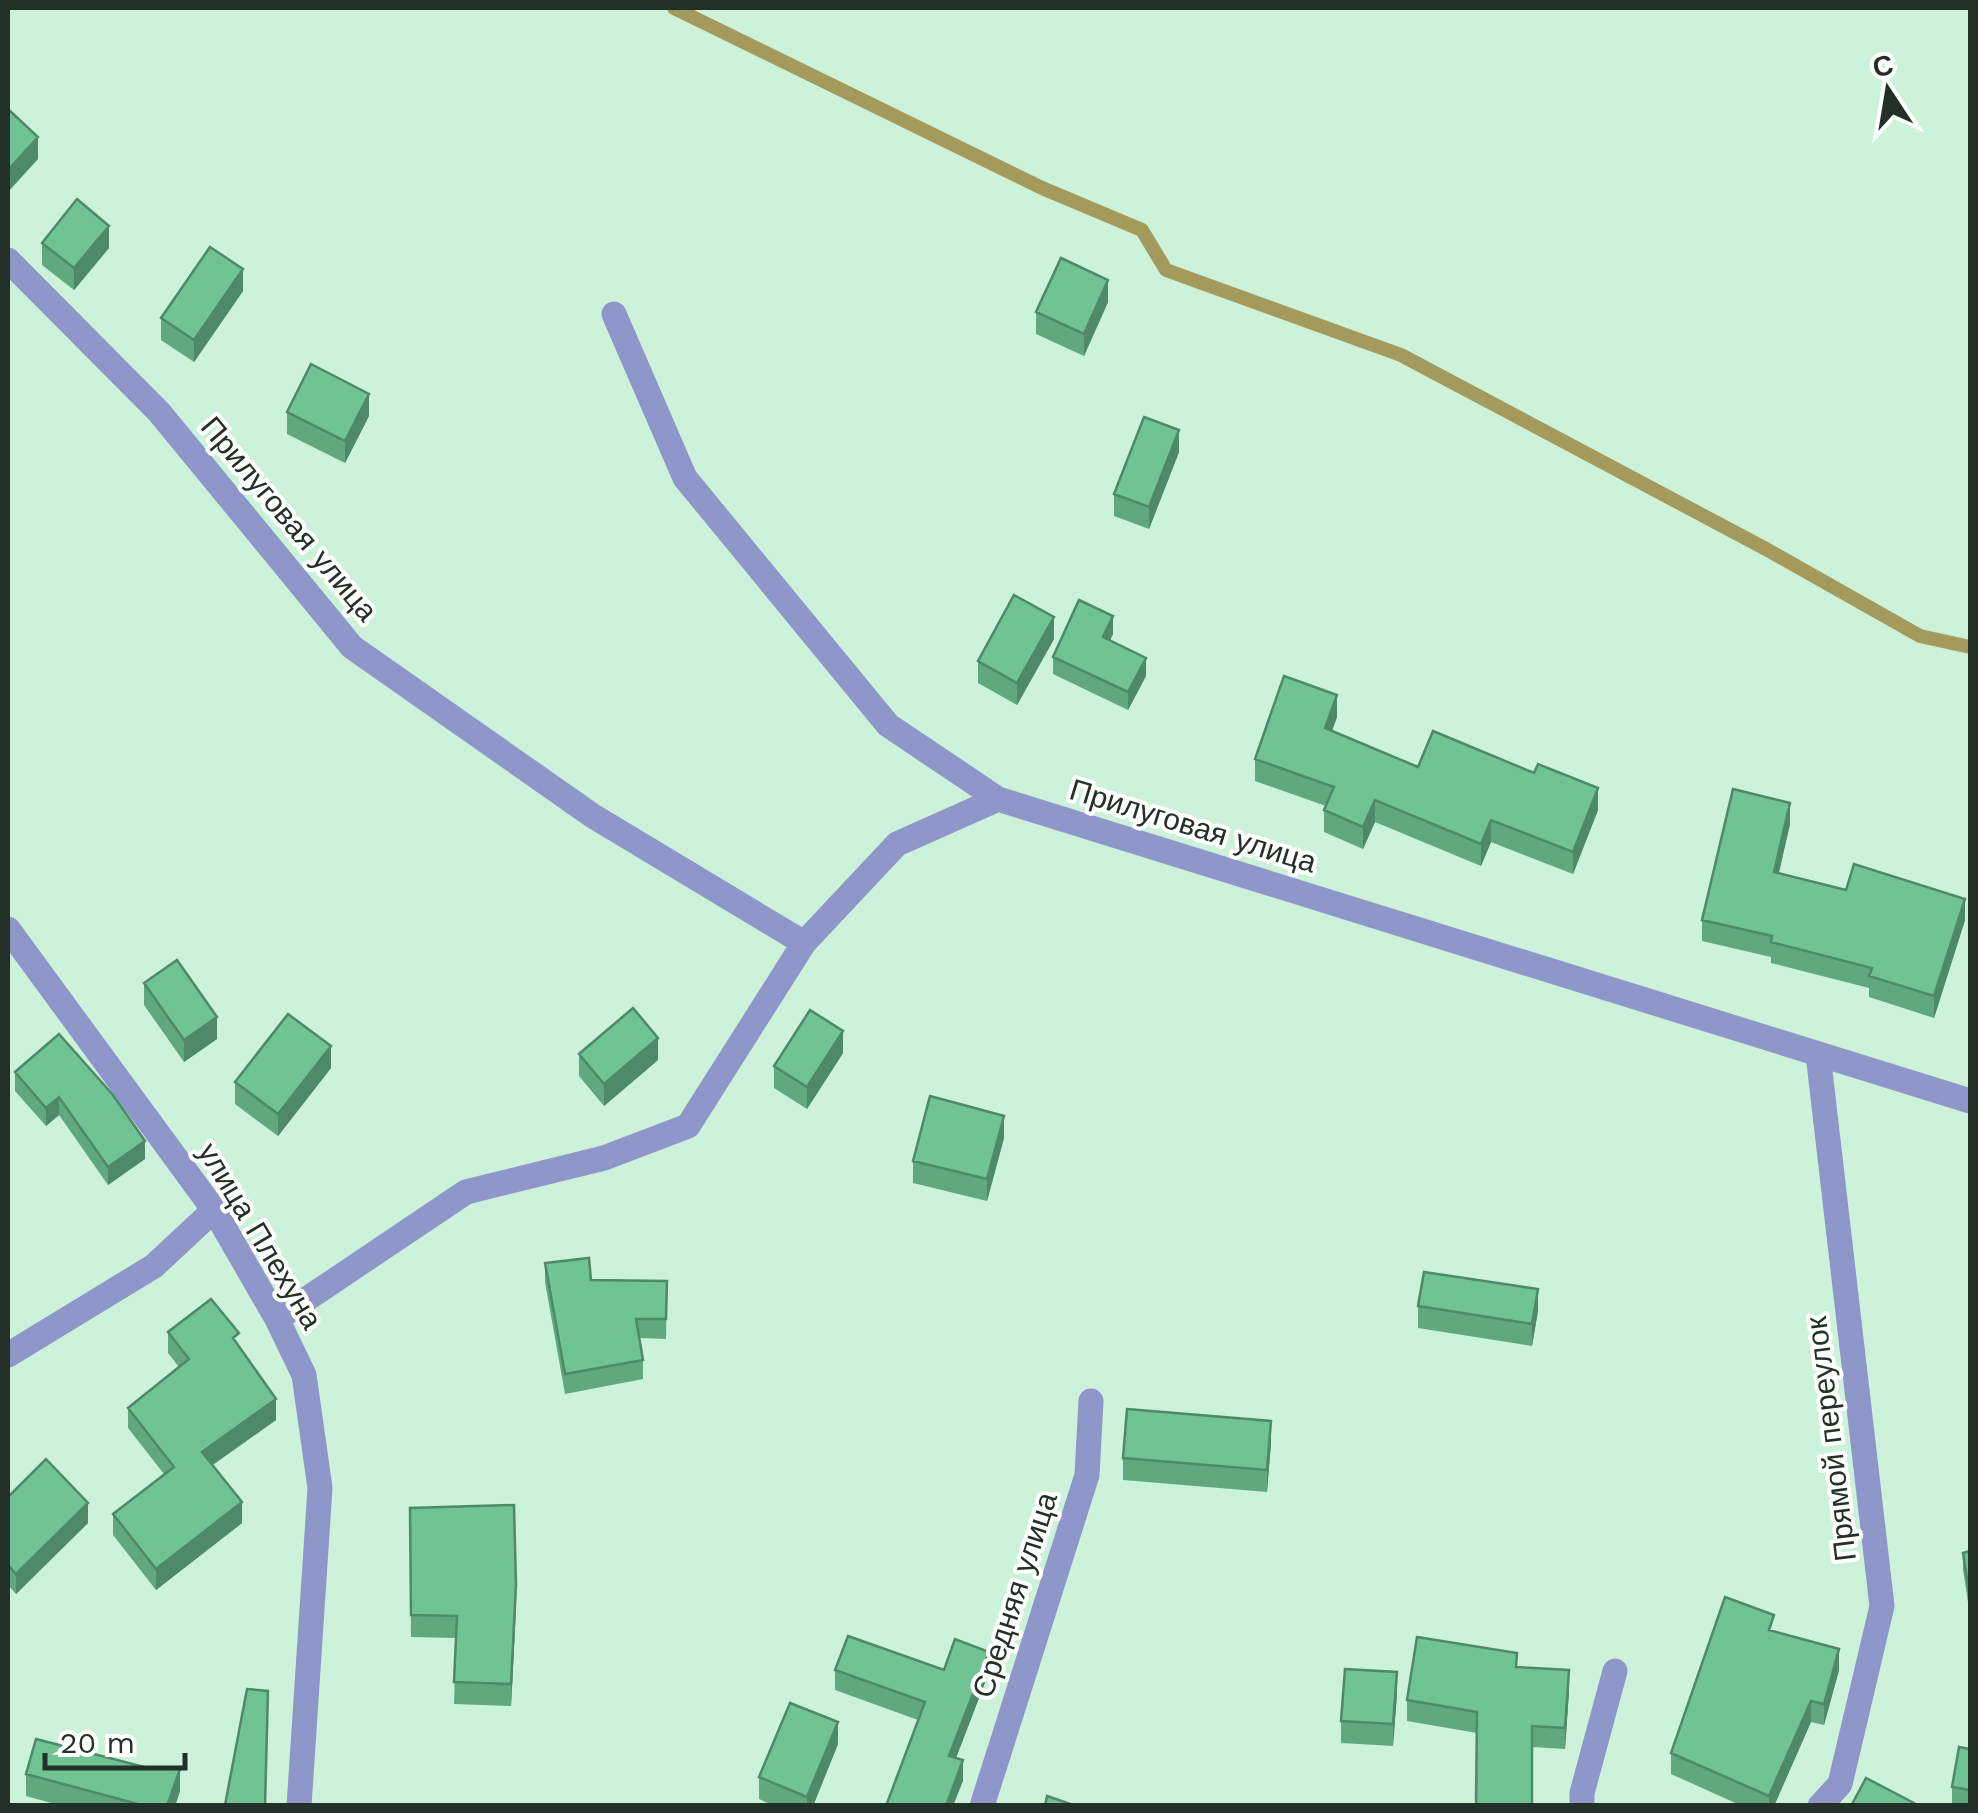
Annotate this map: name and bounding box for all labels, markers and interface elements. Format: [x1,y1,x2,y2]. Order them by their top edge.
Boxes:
north arrow [1838,40,1938,140]
text: С [1870,48,1896,84]
street label: Прилуговая улица [194,409,385,628]
street label: Прилуговая улица [1066,771,1321,880]
street label: улица Плехуна [191,1136,330,1335]
street label: Прямой переулок [1798,1314,1863,1563]
street label: Средняя улица [965,1488,1064,1702]
scale bar [45,1708,185,1770]
text: 20 m [60,1725,135,1760]

